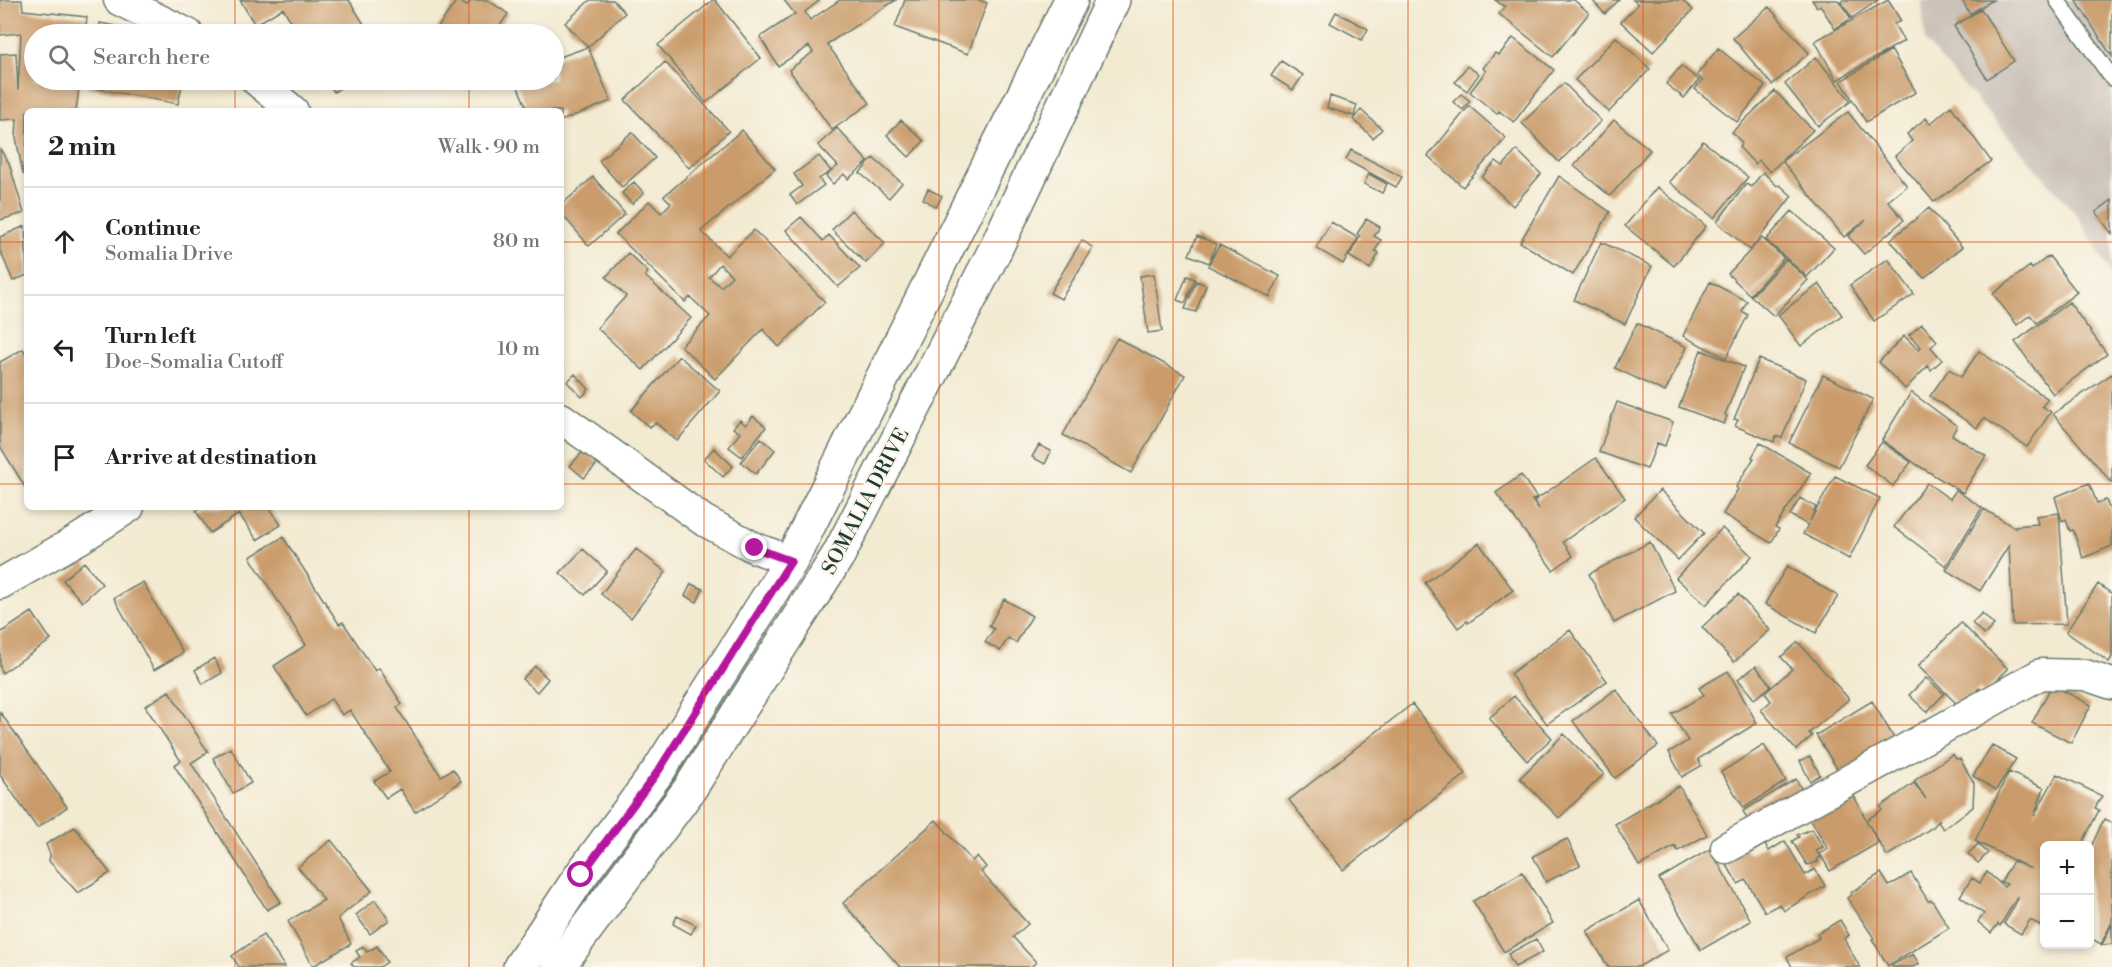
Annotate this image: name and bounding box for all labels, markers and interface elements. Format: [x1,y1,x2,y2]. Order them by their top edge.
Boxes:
search box [24,24,564,90]
icon: search [45,41,78,74]
text: Search here [93,44,210,71]
text: 2 min [48,131,116,163]
text: Walk · 90 m [438,135,540,160]
text: Continue [105,215,201,242]
icon: ahead [48,225,81,258]
text: 80 m [493,229,540,254]
text: Somalia Drive [105,242,233,267]
text: Turn left [105,323,196,350]
icon: left [48,333,81,366]
text: 10 m [497,337,540,362]
text: Doe-Somalia Cutoff [105,350,283,375]
street label: SOMALIA DRIVE [817,424,915,579]
icon: arrive [48,441,81,474]
text: Arrive at destination [105,444,317,471]
route end [741,534,767,560]
map controls [2040,841,2094,949]
button: + [2040,841,2094,895]
route start [567,861,593,887]
button: − [2040,895,2094,949]

